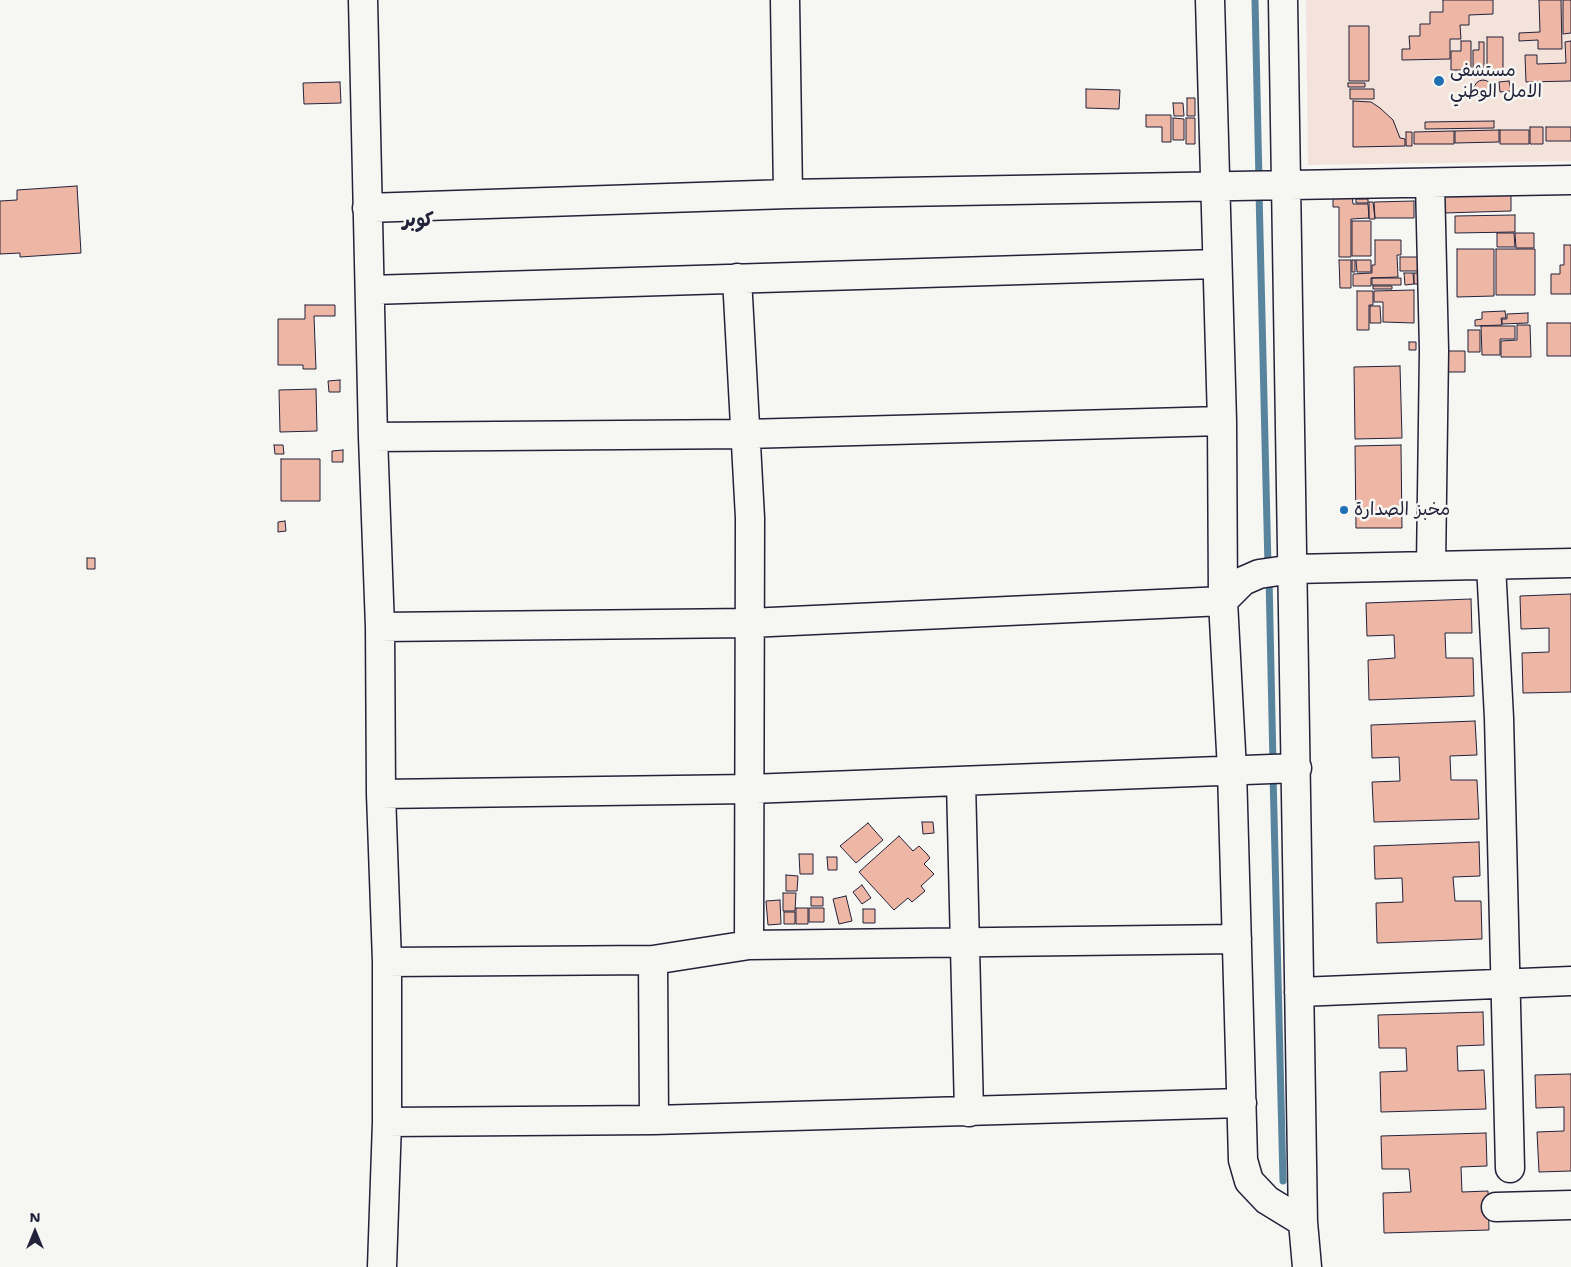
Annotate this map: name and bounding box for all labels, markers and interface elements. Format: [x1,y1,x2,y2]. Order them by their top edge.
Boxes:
place label: مستشفى الامل الوطني [1450,60,1542,102]
marker: مستشفى الامل الوطني [1432,74,1446,88]
district label: كوبر [402,210,434,232]
place label: مخبز الصدارة [1354,499,1450,521]
marker: مخبز الصدارة [1338,504,1350,516]
north arrow [10,1207,60,1257]
text: N [29,1208,41,1226]

